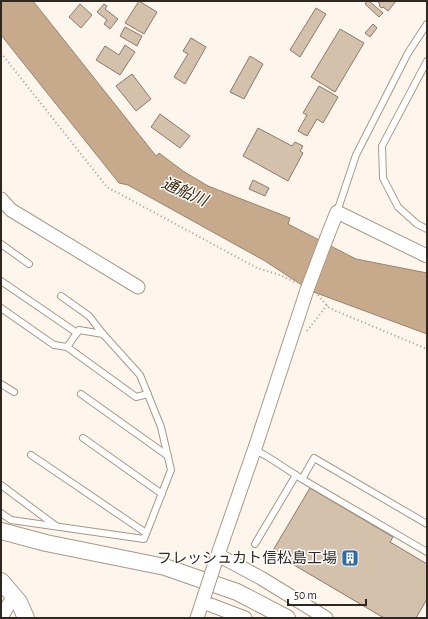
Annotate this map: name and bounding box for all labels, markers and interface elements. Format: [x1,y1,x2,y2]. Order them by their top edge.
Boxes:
water label: 通船川 [159,174,212,210]
building icon: フレッシュカト信松島工場 [340,548,360,568]
place label: フレッシュカト信松島工場 [157,550,337,566]
scale bar [288,581,366,607]
text: 50 m [294,589,317,601]

